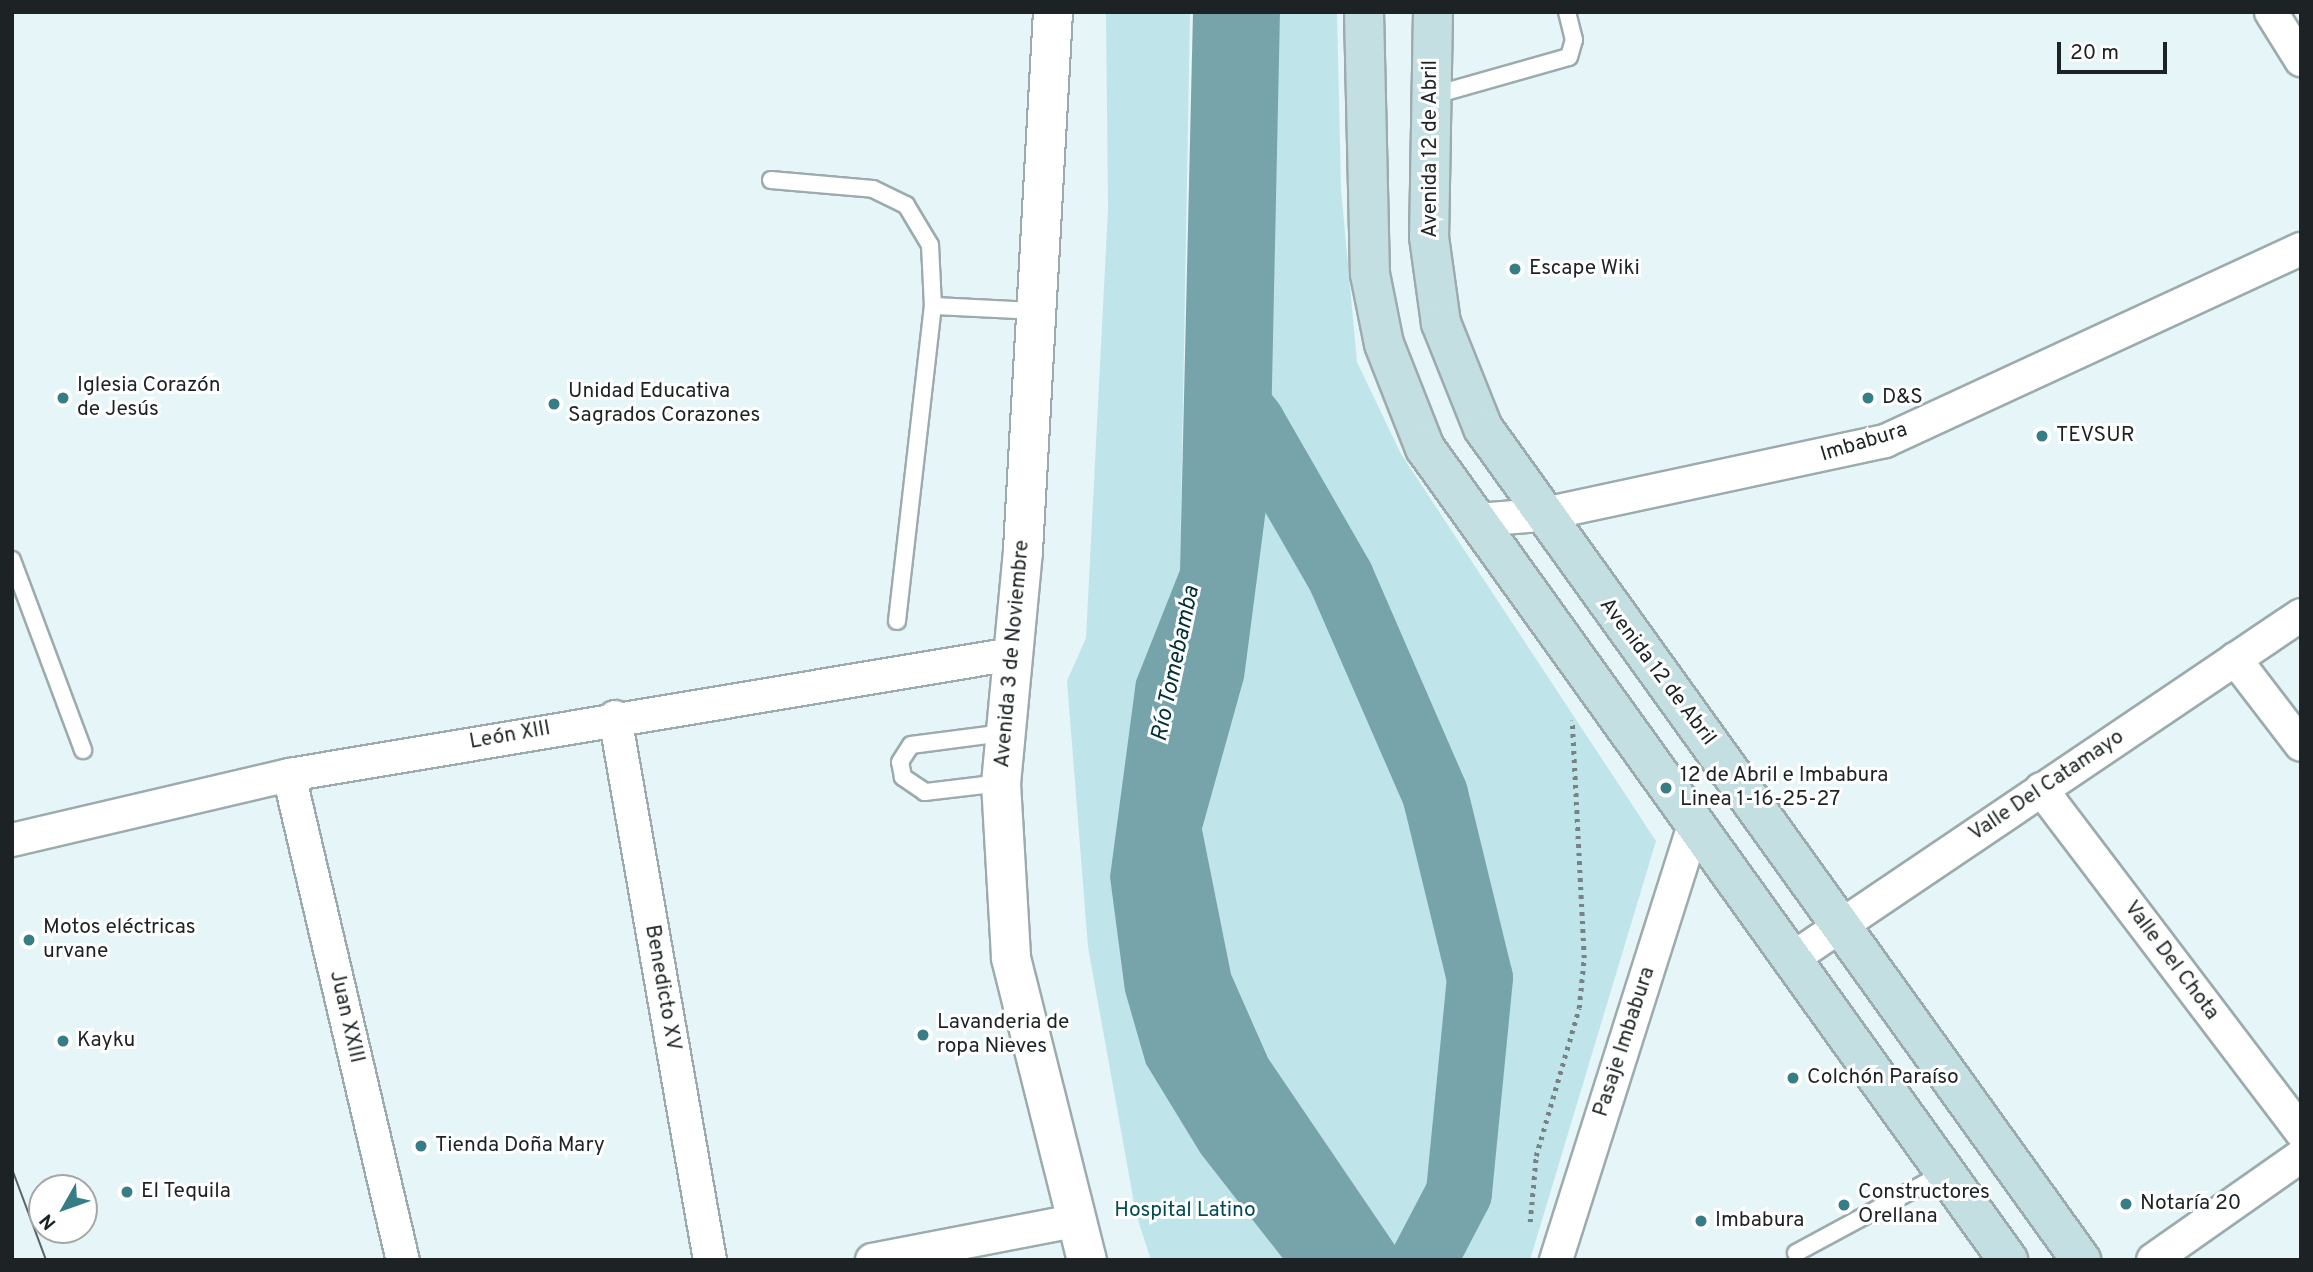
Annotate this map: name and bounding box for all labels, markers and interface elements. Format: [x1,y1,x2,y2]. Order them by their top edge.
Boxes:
scale bar [2061,28,2171,72]
text: 20 m [2070,40,2119,67]
street label: Avenida 12 de Abril [1418,60,1444,238]
place label: Escape Wiki [1529,256,1640,282]
marker: Escape Wiki [1507,261,1523,277]
place label: Iglesia Corazón de Jesús [77,373,221,423]
place label: Unidad Educativa Sagrados Corazones [568,379,760,429]
place label: D&S [1882,385,1923,411]
marker: Iglesia Corazón de Jesús [55,390,71,406]
marker: D&S [1860,390,1876,406]
marker: Unidad Educativa Sagrados Corazones [546,396,562,412]
street label: Imbabura [1818,418,1910,468]
place label: TEVSUR [2056,423,2135,449]
marker: TEVSUR [2034,428,2050,444]
street label: Avenida 3 de Noviembre [990,539,1036,769]
water label: Río Tomebamba [1147,583,1207,745]
street label: Avenida 12 de Abril [1593,593,1721,751]
street label: León XIII [468,716,552,756]
street label: Valle Del Catamayo [1965,725,2129,847]
place label: 12 de Abril e Imbabura Linea 1-16-25-27 [1680,763,1889,813]
marker: 12 de Abril e Imbabura Linea 1-16-25-27 [1658,780,1674,796]
street label: Valle Del Chota [2118,897,2224,1025]
place label: Motos eléctricas urvane [43,915,196,965]
street label: Benedicto XV [638,923,686,1053]
marker: Motos eléctricas urvane [21,932,37,948]
street label: Pasaje Imbabura [1589,964,1661,1120]
street label: Juan XXIII [323,968,369,1066]
place label: Lavanderia de ropa Nieves [937,1010,1069,1060]
marker: Lavanderia de ropa Nieves [915,1027,931,1043]
place label: Kayku [77,1028,135,1054]
marker: Kayku [55,1033,71,1049]
place label: Colchón Paraíso [1807,1065,1959,1091]
marker: Colchón Paraíso [1785,1070,1801,1086]
place label: Tienda Doña Mary [435,1133,605,1159]
marker: Tienda Doña Mary [413,1138,429,1154]
north arrow [28,1174,98,1244]
place label: El Tequila [141,1179,232,1205]
place label: Constructores Orellana [1858,1180,1990,1230]
marker: El Tequila [119,1184,135,1200]
place label: Notaría 20 [2140,1191,2241,1217]
marker: Notaría 20 [2118,1196,2134,1212]
marker: Constructores Orellana [1836,1197,1852,1213]
park label: Hospital Latino [1114,1198,1256,1224]
text: N [35,1208,62,1234]
place label: Imbabura [1715,1208,1804,1234]
marker: Imbabura [1693,1213,1709,1229]

